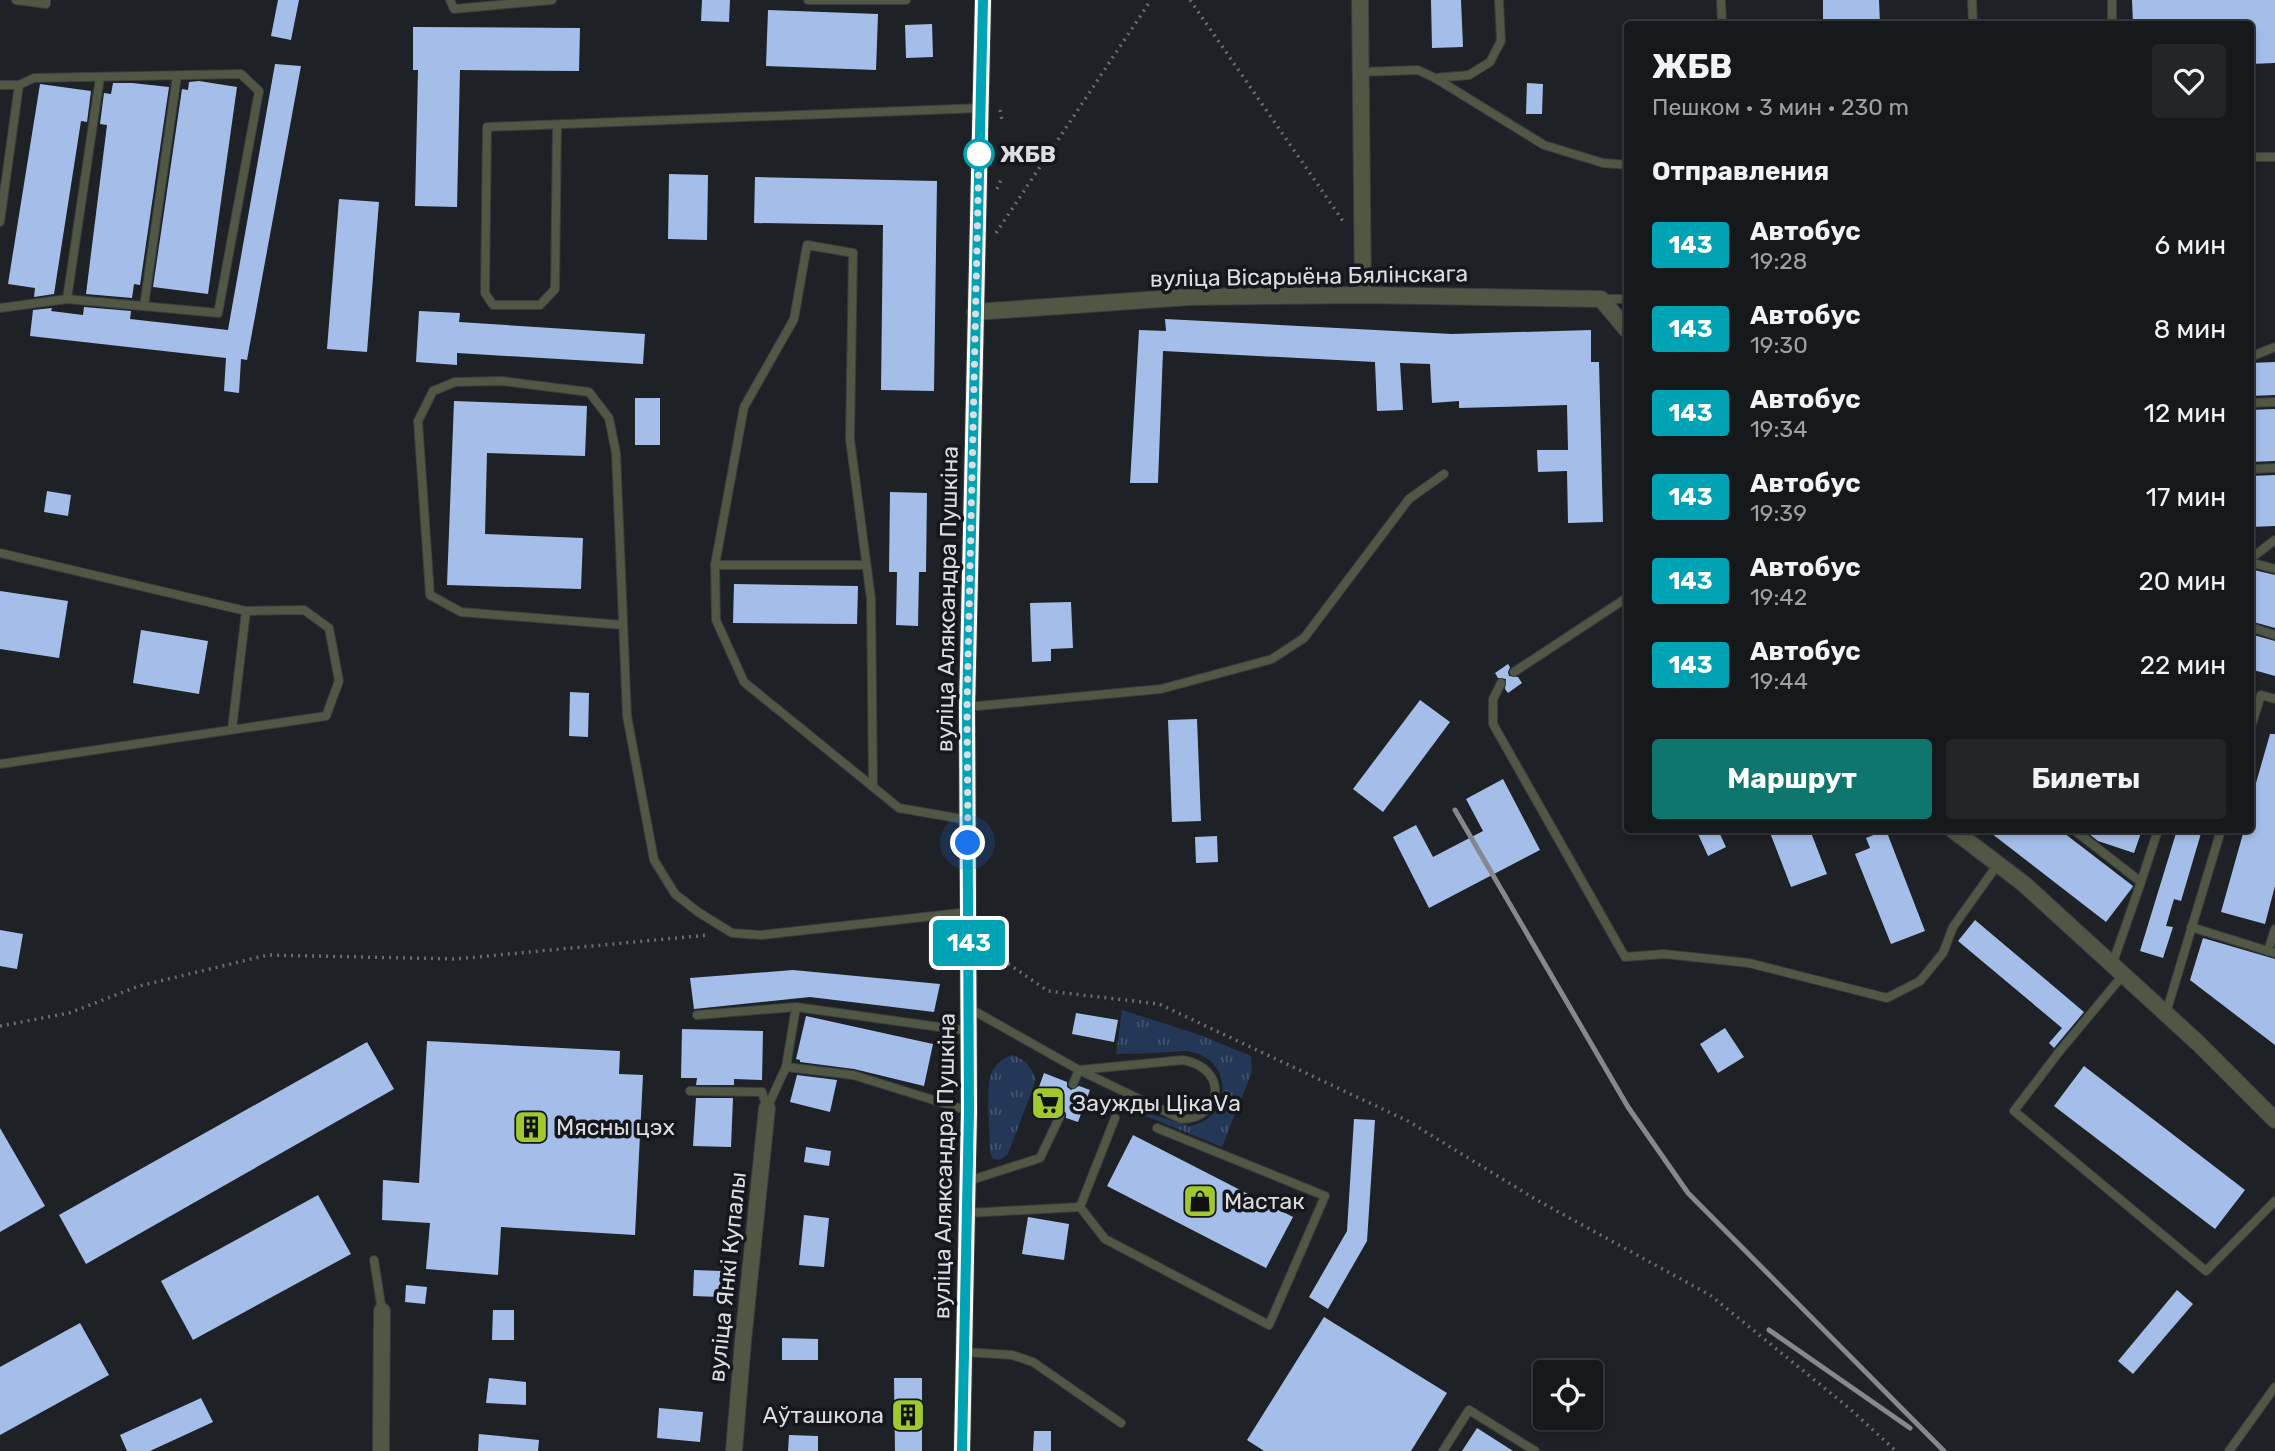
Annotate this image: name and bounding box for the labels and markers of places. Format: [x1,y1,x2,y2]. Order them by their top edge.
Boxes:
marker: ЖБВ [964,139,994,169]
place label: ЖБВ [1000,140,1056,168]
supermarket icon: Заужды ЦікаVа [1029,1084,1067,1122]
place label: Заужды ЦікаVа [1072,1089,1241,1117]
building icon: Мясны цэх [512,1108,550,1146]
place label: Мясны цэх [556,1113,675,1141]
shop icon: Мастак [1181,1182,1219,1220]
place label: Мастак [1224,1187,1304,1215]
building icon: Аўташкола [889,1396,927,1434]
place label: Аўташкола [763,1401,884,1429]

